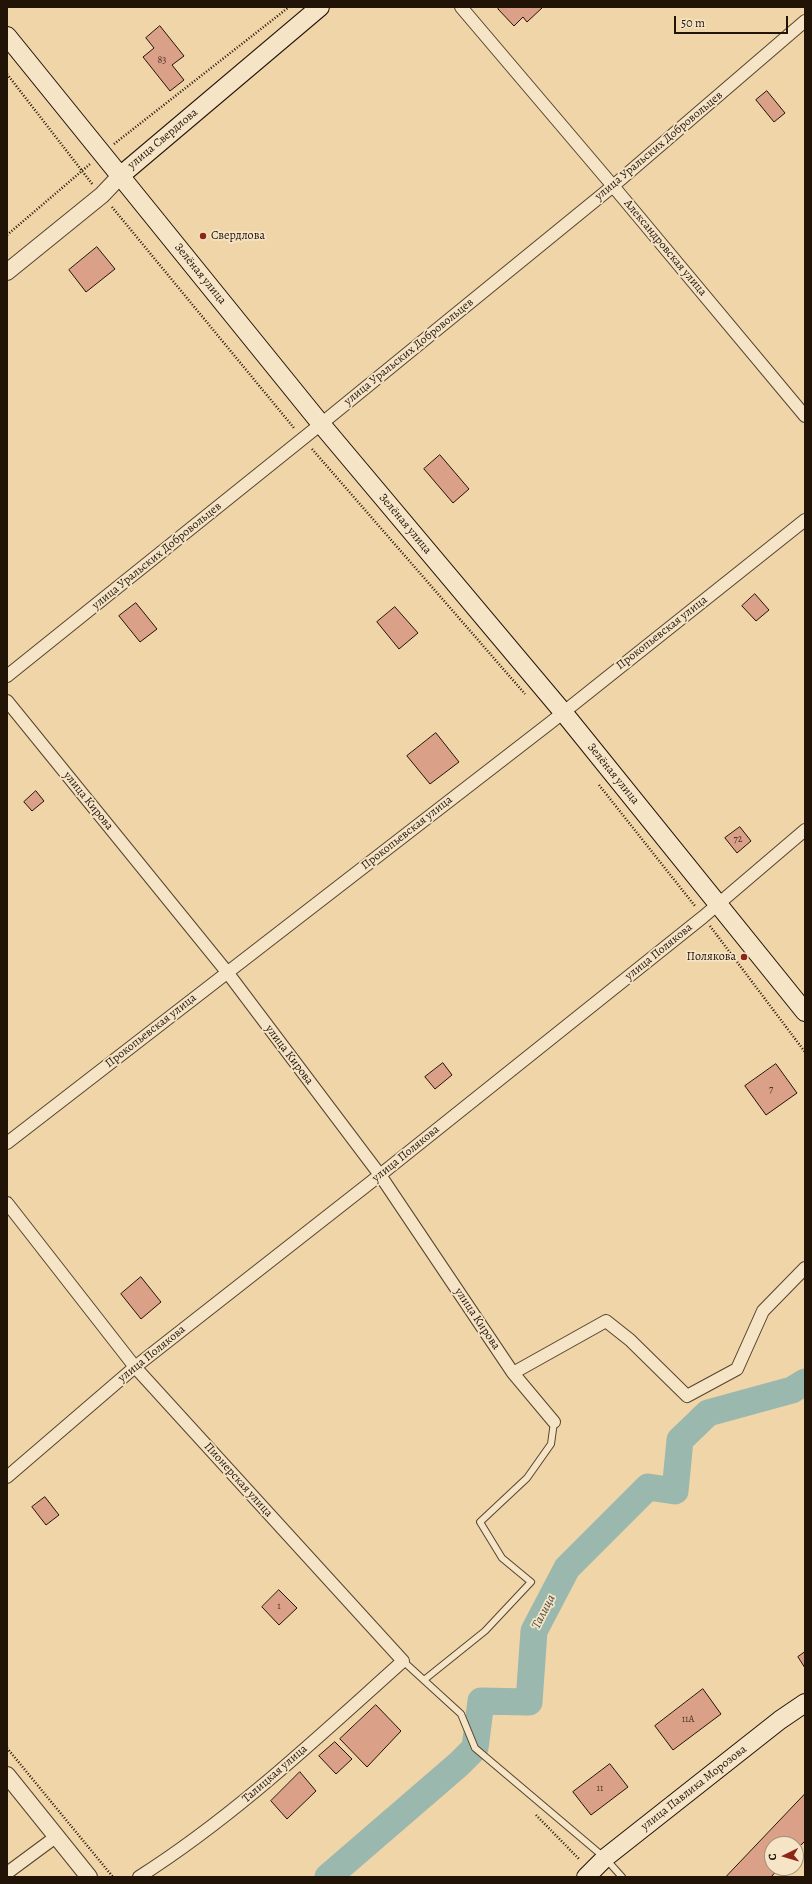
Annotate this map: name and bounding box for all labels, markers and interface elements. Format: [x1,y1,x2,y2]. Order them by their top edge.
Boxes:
scale bar [676,8,790,34]
text: 50 m [681,15,705,31]
house number: 83 [157,55,167,67]
street label: улица Уральских Добровольцев [592,88,726,204]
street label: улица Свердлова [125,106,201,172]
street label: Александровская улица [620,197,710,299]
place label: Свердлова [211,229,265,243]
marker: Свердлова [198,231,208,241]
street label: Зелёная улица [171,241,229,307]
street label: улица Уральских Добровольцев [341,295,477,409]
street label: Зелёная улица [376,491,434,557]
street label: улица Уральских Добровольцев [89,499,225,613]
street label: Прокопьевская улица [614,593,710,673]
street label: Зелёная улица [584,741,642,807]
street label: улица Кирова [60,769,116,833]
street label: Прокопьевская улица [359,793,455,873]
house number: 72 [734,834,742,846]
street label: улица Полякова [622,920,696,984]
place label: Полякова [687,950,736,964]
marker: Полякова [739,952,749,962]
street label: Прокопьевская улица [103,991,199,1071]
street label: улица Кирова [262,1022,316,1088]
house number: 7 [769,1084,773,1096]
street label: улица Полякова [369,1122,443,1186]
street label: улица Кирова [451,1285,503,1353]
street label: улица Полякова [115,1322,189,1386]
street label: Пионерская улица [201,1440,275,1520]
water label: Талица [529,1592,559,1632]
house number: 1 [277,1601,281,1613]
house number: 11А [682,1714,694,1726]
street label: Талицкая улица [240,1742,310,1806]
street label: улица Павлика Морозова [638,1742,750,1834]
house number: 11 [597,1783,603,1795]
north arrow [764,1836,804,1876]
text: С [765,1853,780,1861]

